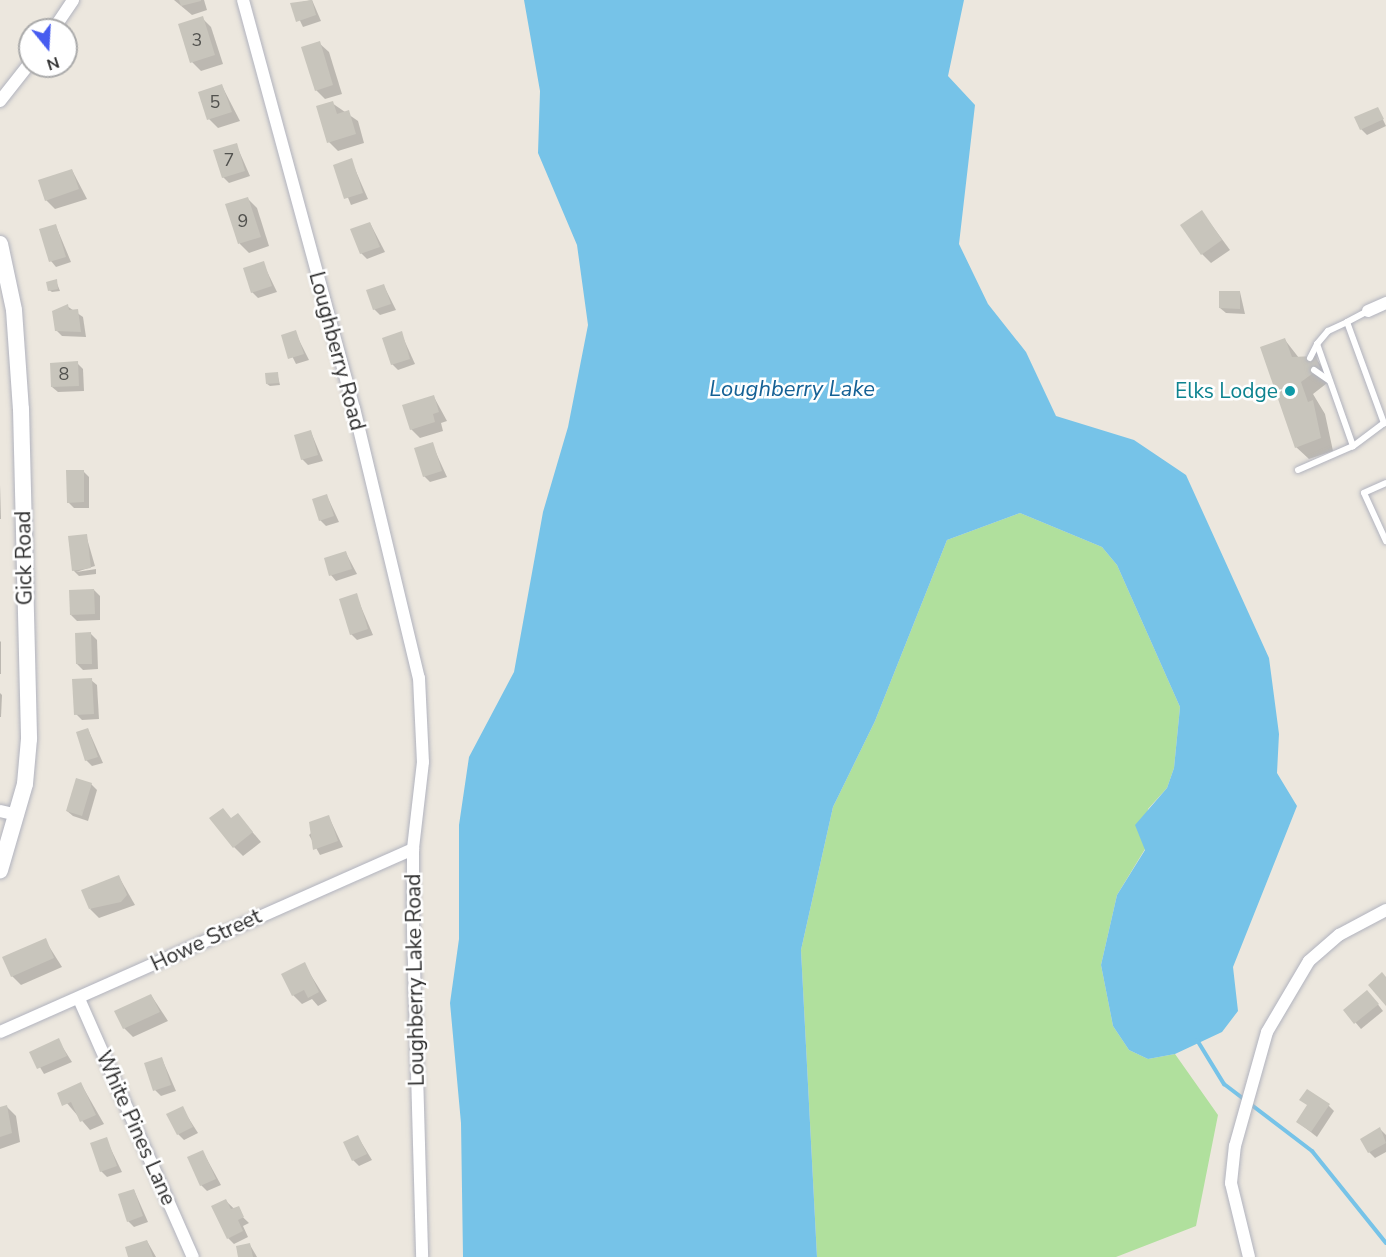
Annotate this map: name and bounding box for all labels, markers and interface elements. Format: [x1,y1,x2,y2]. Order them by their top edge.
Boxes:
north arrow [18,18,78,78]
house number: 3 [192,29,202,51]
text: N [44,51,62,76]
house number: 5 [210,91,220,113]
house number: 7 [224,149,234,171]
house number: 9 [238,210,248,232]
street label: Loughberry Road [304,269,370,433]
house number: 8 [59,363,69,385]
water label: Loughberry Lake [709,377,875,403]
place label: Elks Lodge [1175,378,1278,404]
marker: Elks Lodge [1283,384,1297,398]
street label: Gick Road [11,510,37,606]
street label: Loughberry Lake Road [401,874,429,1086]
street label: Howe Street [147,903,265,977]
street label: White Pines Lane [91,1047,181,1209]

